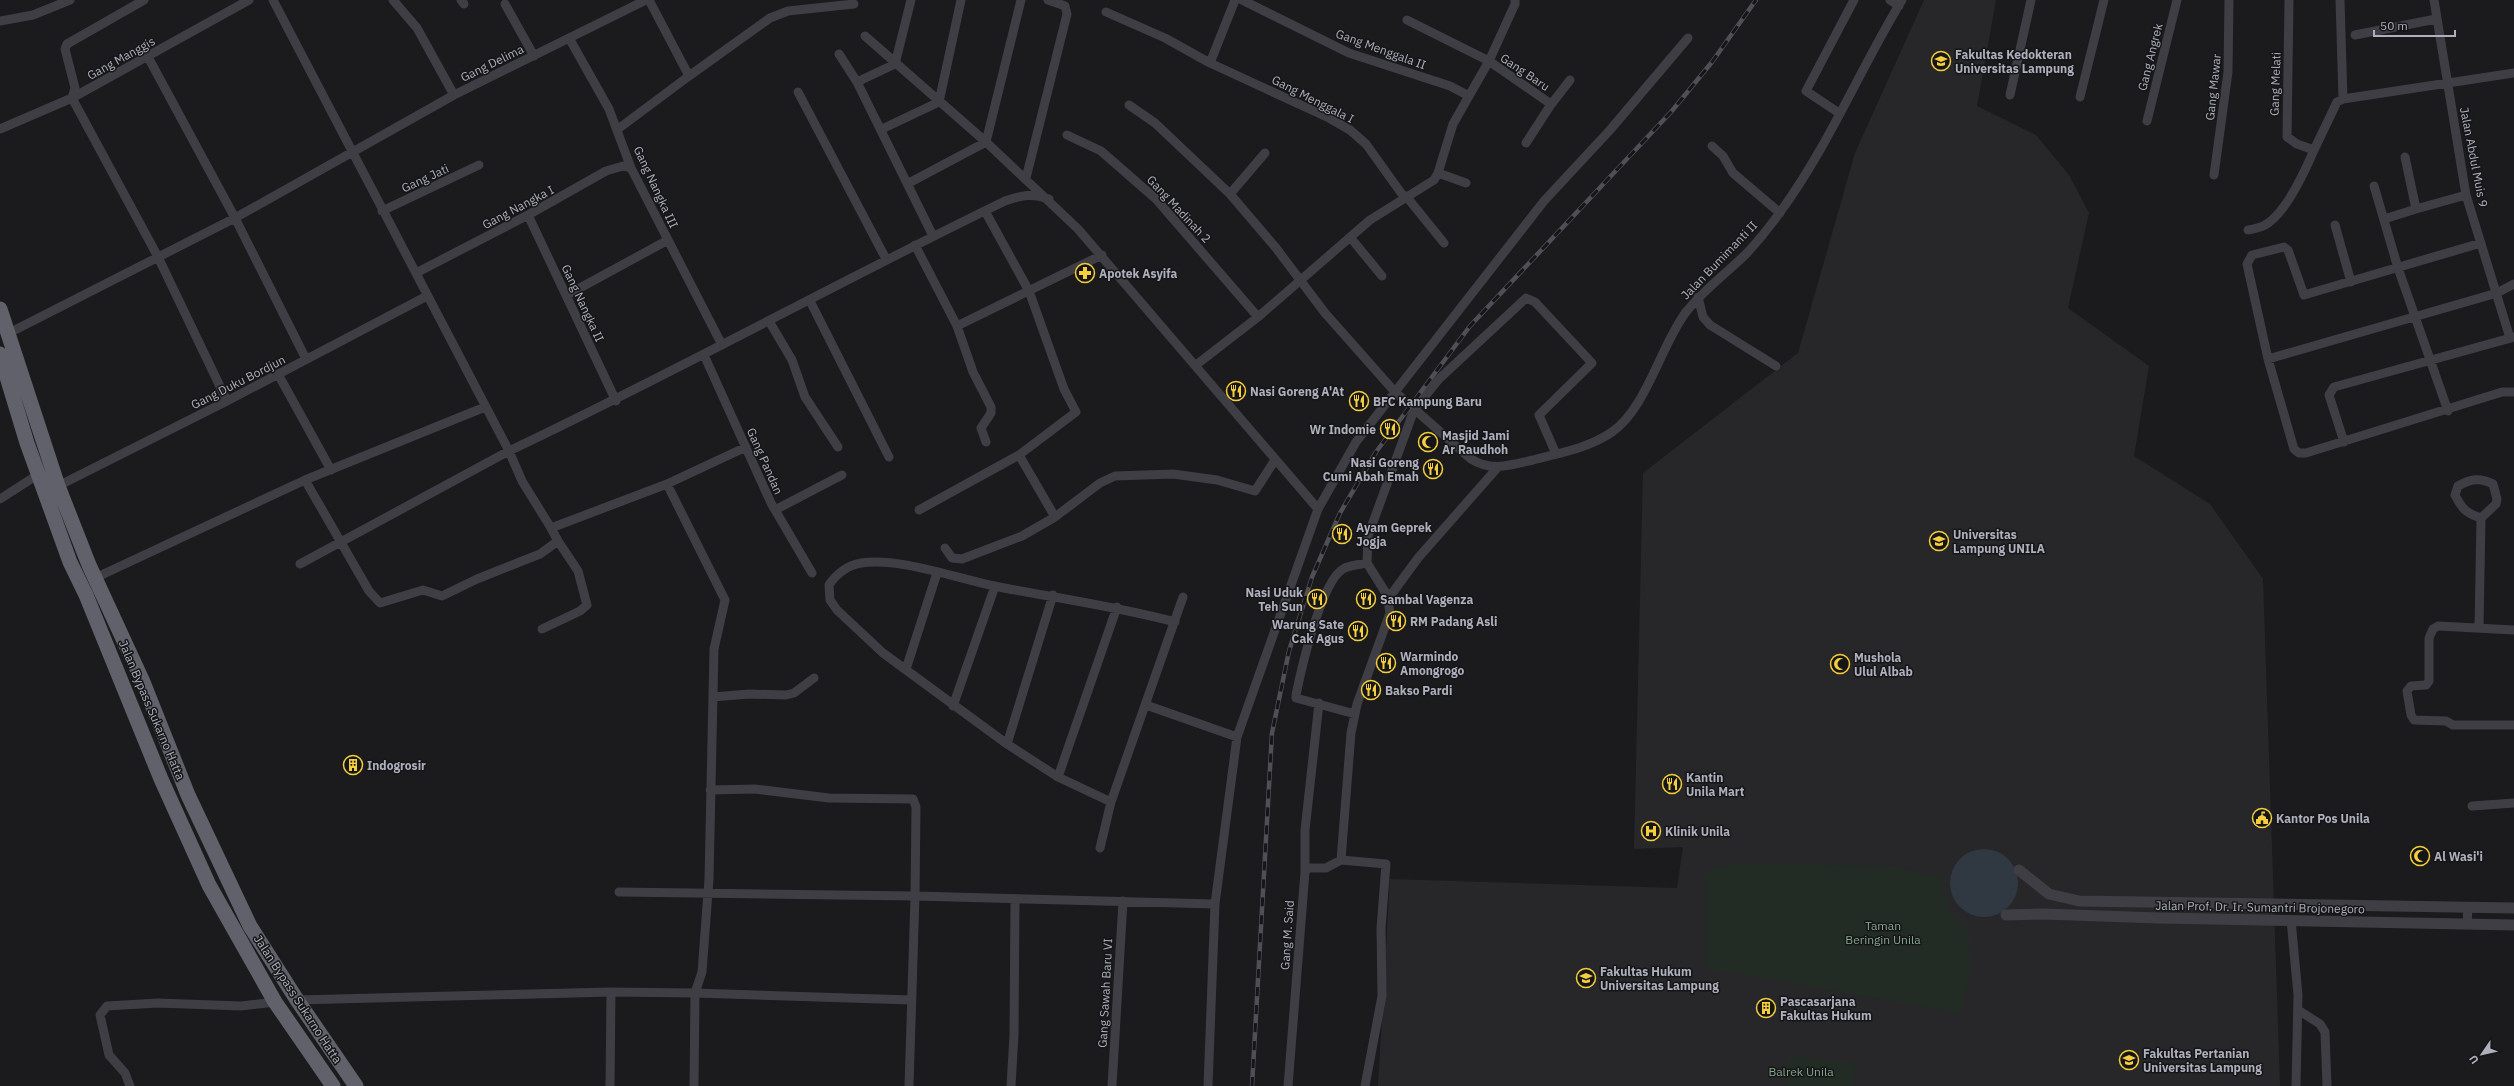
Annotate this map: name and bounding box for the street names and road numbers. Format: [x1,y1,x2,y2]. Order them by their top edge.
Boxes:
street label: Gang Angrek [2134,21,2166,92]
street label: Gang Menggala II [1334,26,1428,72]
street label: Gang Manggis [84,33,158,83]
street label: Gang Delima [458,41,527,85]
street label: Gang Baru [1498,50,1552,94]
street label: Gang Mawar [2202,52,2224,121]
street label: Gang Melati [2266,52,2284,116]
street label: Gang Menggala I [1269,72,1357,126]
street label: Jalan Abdul Muis 9 [2457,106,2491,208]
street label: Gang Nangka III [630,144,682,231]
street label: Gang Jati [399,161,451,195]
street label: Gang Madinah 2 [1144,172,1214,246]
street label: Gang Nangka I [480,182,557,232]
street label: Jalan Bumimanti II [1678,217,1760,302]
street label: Gang Nangka II [558,262,608,344]
street label: Gang Duku Bordjun [188,352,288,412]
street label: Gang Pandan [744,425,786,497]
street label: Jalan Bypass Sukarno Hatta [116,638,188,783]
street label: Jalan Prof. Dr. Ir. Sumantri Brojonegoro [2155,898,2365,916]
street label: Gang M. Said [1277,900,1297,970]
street label: Jalan Bypass Sukarno Hatta [251,932,346,1067]
street label: Gang Sawah Baru VI [1095,938,1115,1048]

